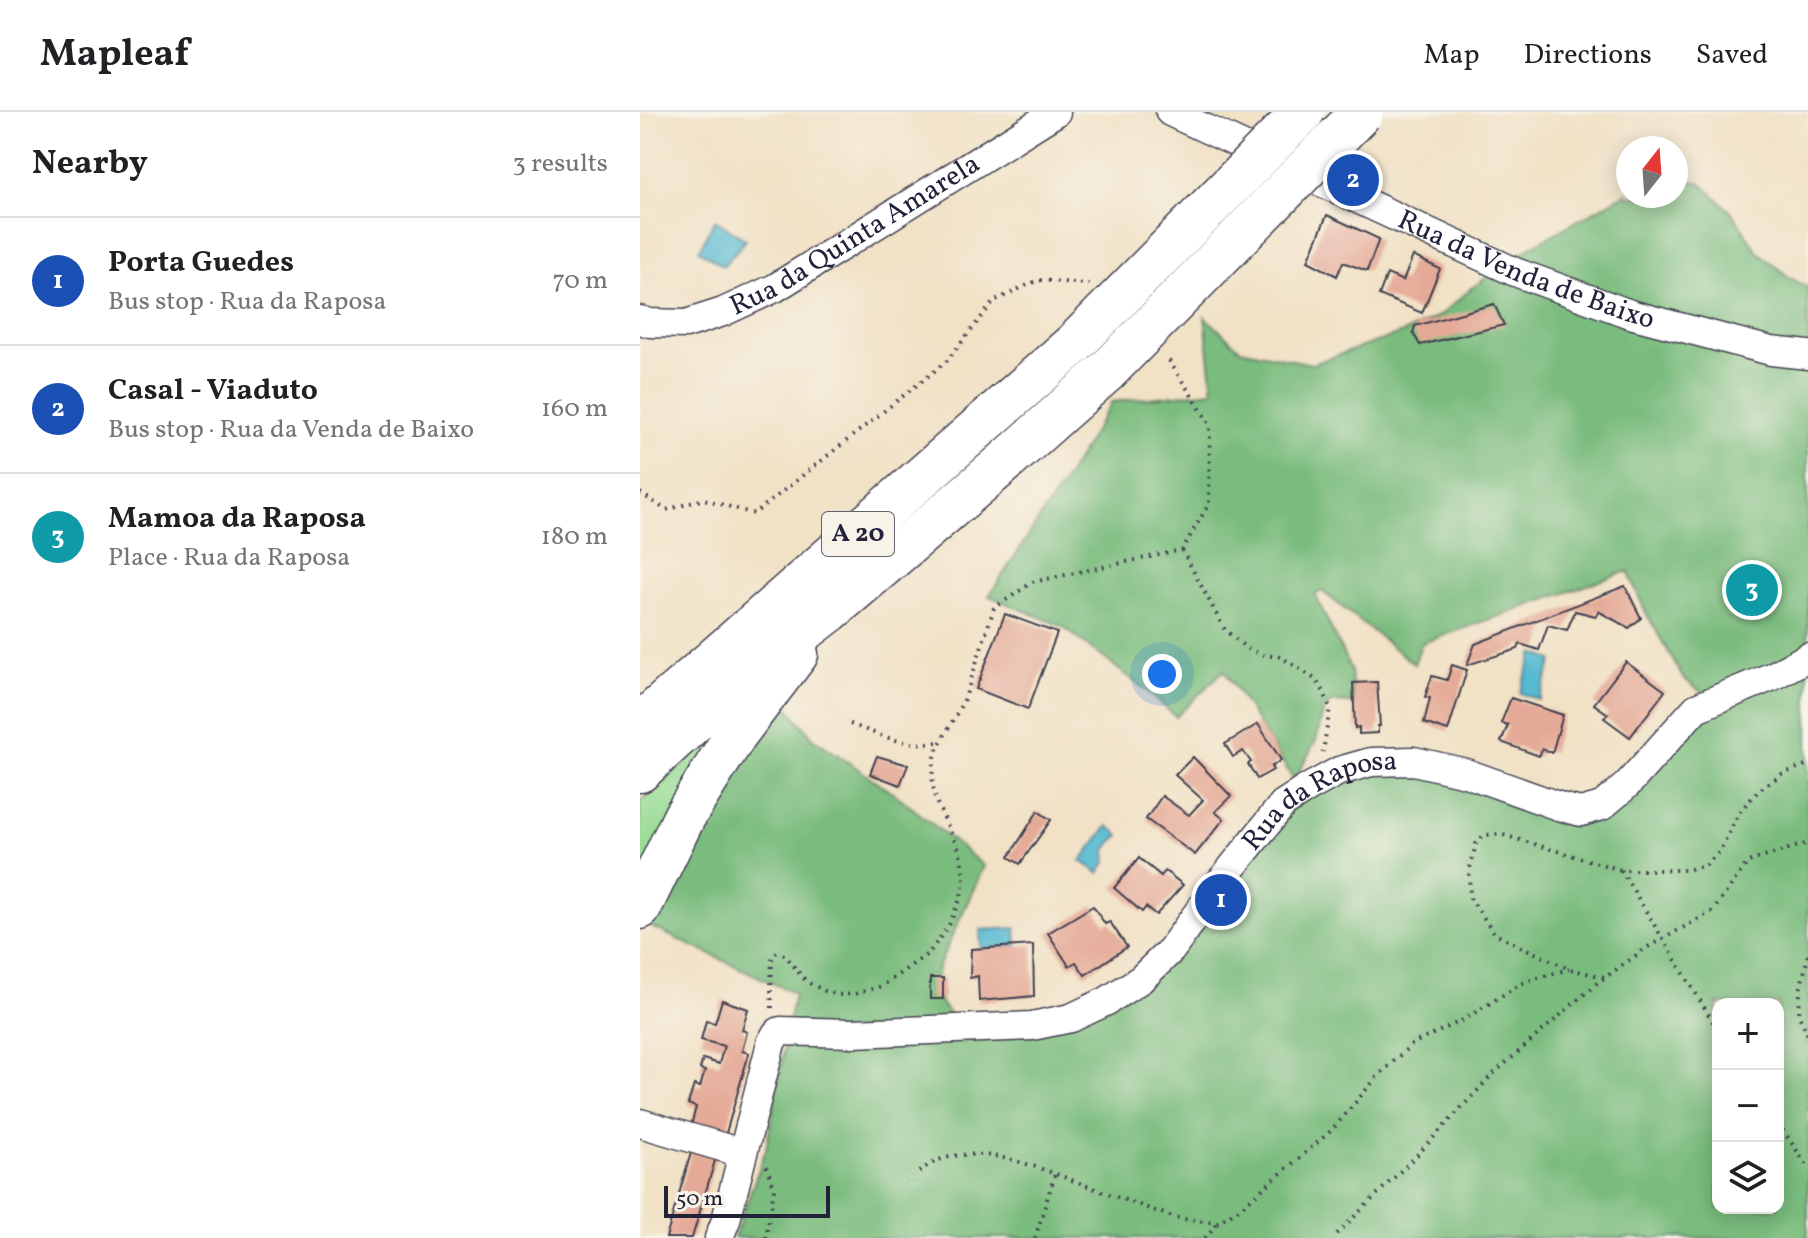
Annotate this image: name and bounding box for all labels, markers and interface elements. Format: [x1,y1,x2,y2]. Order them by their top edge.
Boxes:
text: Mapleaf [40,29,189,82]
text: Map [1424,36,1480,75]
text: Directions [1524,36,1652,75]
text: Saved [1696,36,1768,75]
north arrow [1616,136,1688,208]
text: Nearby [32,141,148,188]
street label: Rua da Quinta Amarela [723,145,988,326]
text: 3 results [512,146,608,182]
pin: 2 [1327,150,1379,210]
street label: Rua da Venda de Baixo [1391,201,1659,339]
text: Porta Guedes [108,242,294,284]
text: 1 [53,263,63,299]
text: 70 m [553,263,608,299]
text: Bus stop · Rua da Raposa [108,284,386,320]
text: Casal - Viaduto [108,370,318,412]
text: 2 [51,391,65,427]
text: 160 m [541,391,608,427]
text: Bus stop · Rua da Venda de Baixo [108,412,474,448]
text: Mamoa da Raposa [108,498,366,540]
road number: A 20 [822,512,894,556]
text: 3 [51,519,65,555]
text: 180 m [541,519,608,555]
text: Place · Rua da Raposa [108,540,350,576]
pin: 3 [1726,560,1778,620]
your location [1142,654,1182,694]
street label: Rua da Raposa [1233,742,1398,859]
pin: 1 [1195,870,1247,930]
map controls [1712,998,1784,1214]
button: + [1712,998,1784,1070]
button: − [1712,1070,1784,1142]
button: layers [1712,1142,1784,1214]
scale bar [664,1182,830,1218]
text: 50 m [676,1184,723,1215]

